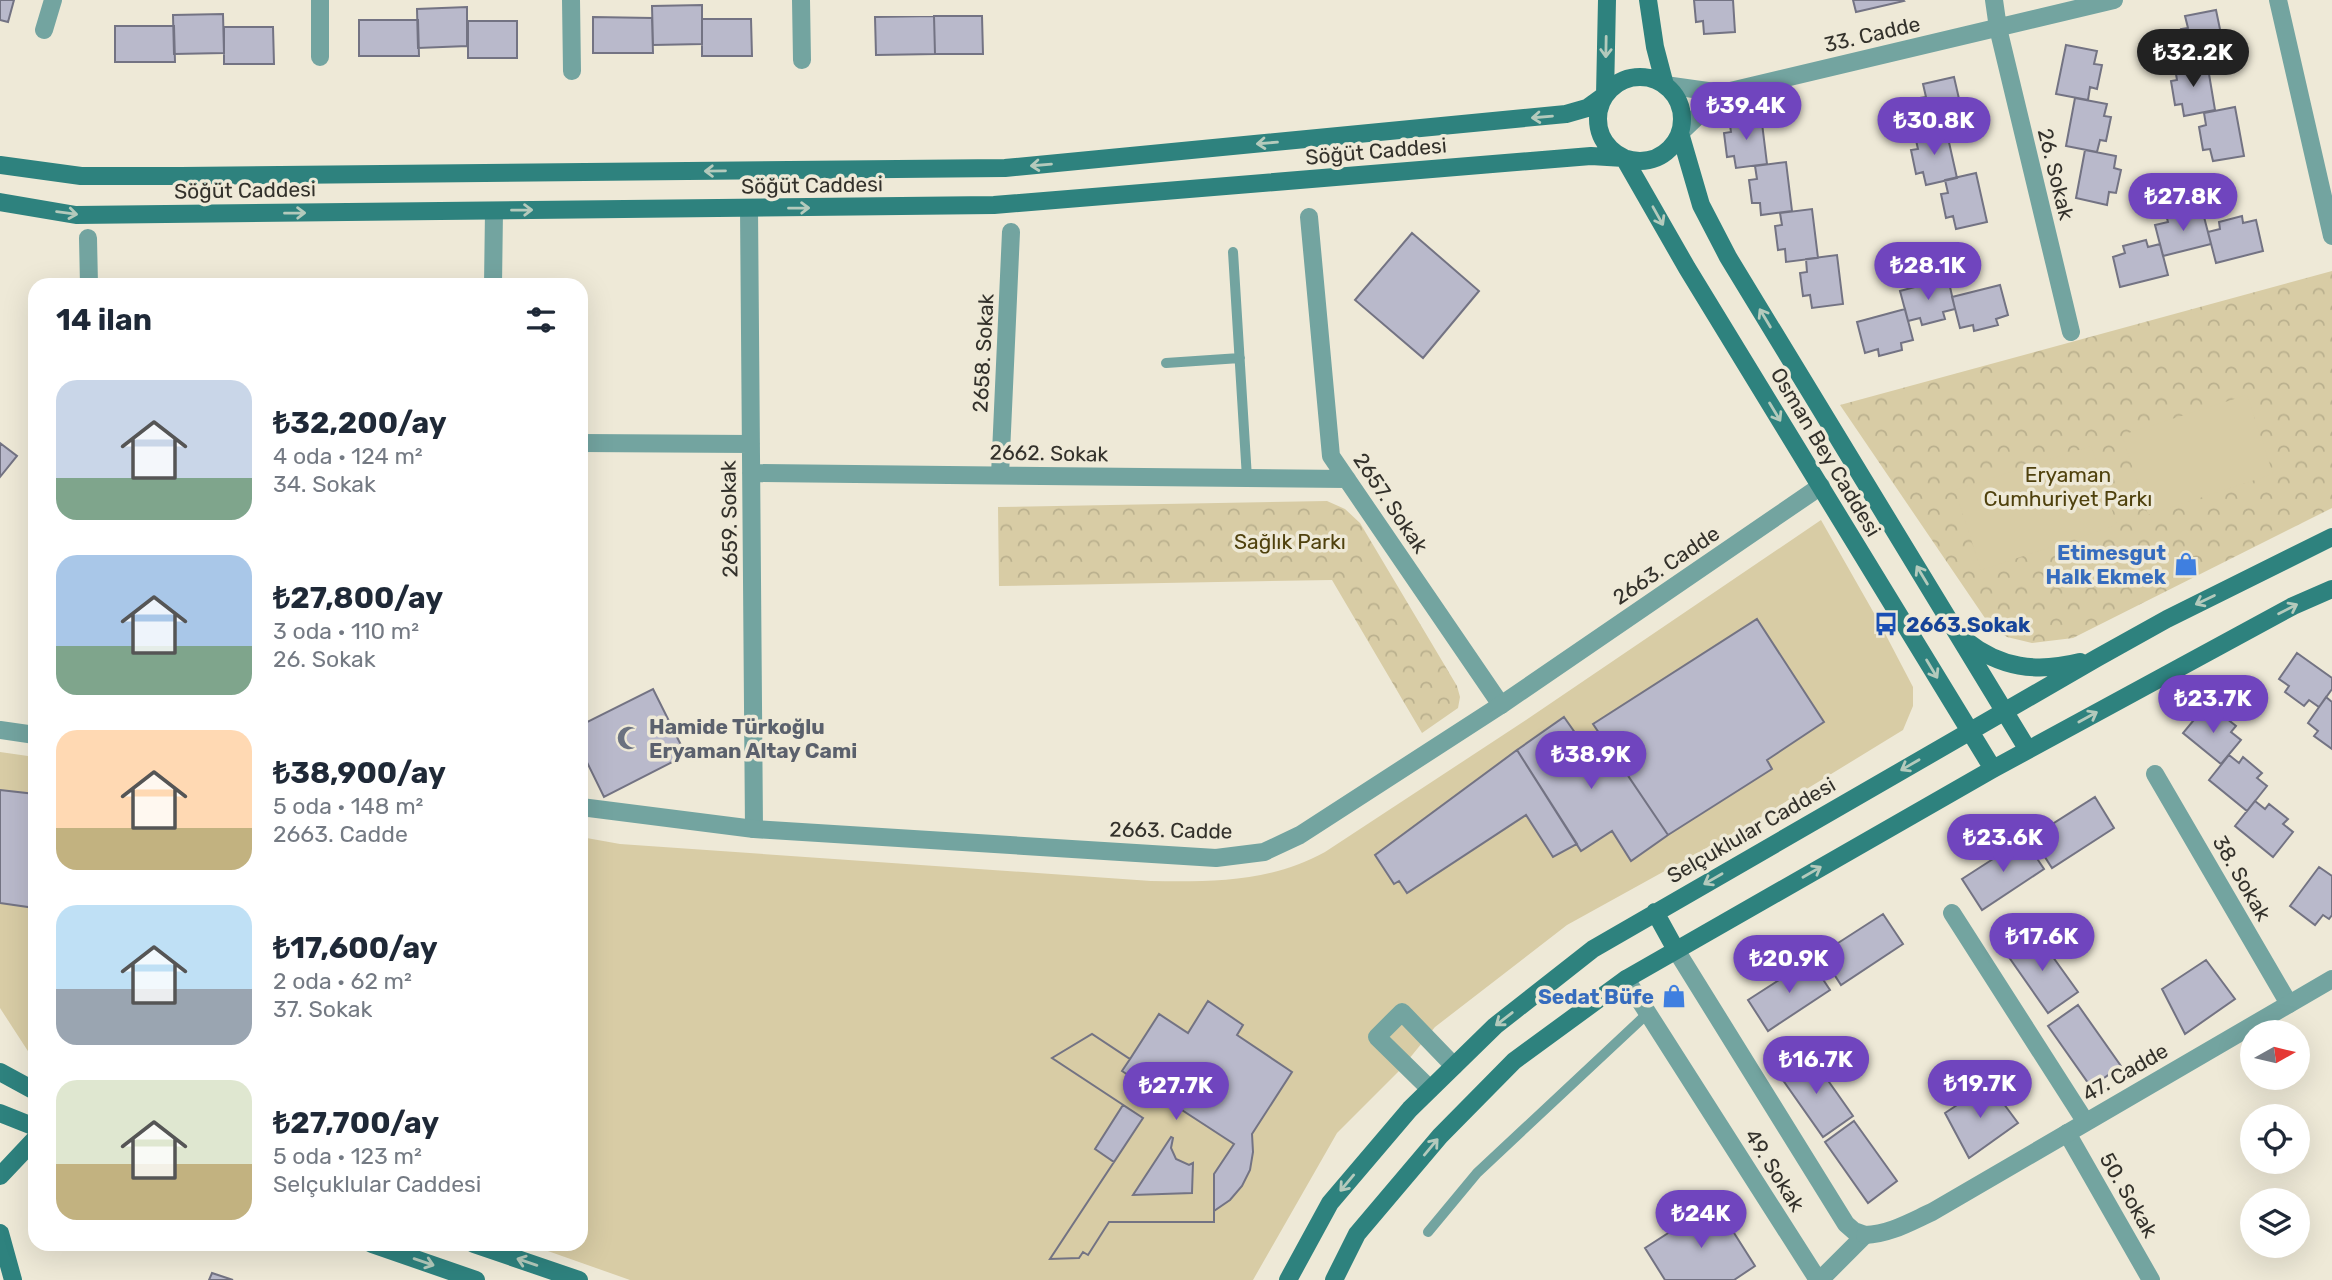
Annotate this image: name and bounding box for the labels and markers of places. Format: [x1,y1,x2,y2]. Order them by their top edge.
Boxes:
pin: ₺32.2K [2136,29,2250,89]
pin: ₺39.4K [1689,82,1803,142]
pin: ₺30.8K [1877,97,1991,157]
pin: ₺27.8K [2126,174,2240,233]
pin: ₺28.1K [1871,243,1985,302]
place label: Etimesgut Halk Ekmek [2046,540,2167,589]
shop icon: Etimesgut Halk Ekmek [2172,550,2200,578]
bus stop icon: 2663.Sokak [1872,610,1900,638]
place label: 2663.Sokak [1906,612,2031,637]
pin: ₺23.7K [2156,676,2270,735]
place label: Hamide Türkoğlu Eryaman Altay Cami [649,714,857,763]
mosque icon: Hamide Türkoğlu Eryaman Altay Cami [615,724,643,752]
pin: ₺38.9K [1534,732,1648,791]
pin: ₺23.6K [1946,814,2060,874]
pin: ₺17.6K [1985,914,2099,973]
pin: ₺20.9K [1732,936,1846,995]
shop icon: Sedat Büfe [1660,982,1688,1010]
place label: Sedat Büfe [1538,984,1654,1009]
pin: ₺16.7K [1759,1036,1873,1096]
pin: ₺19.7K [1923,1060,2037,1120]
pin: ₺27.7K [1119,1062,1233,1122]
pin: ₺24K [1660,1190,1742,1250]

